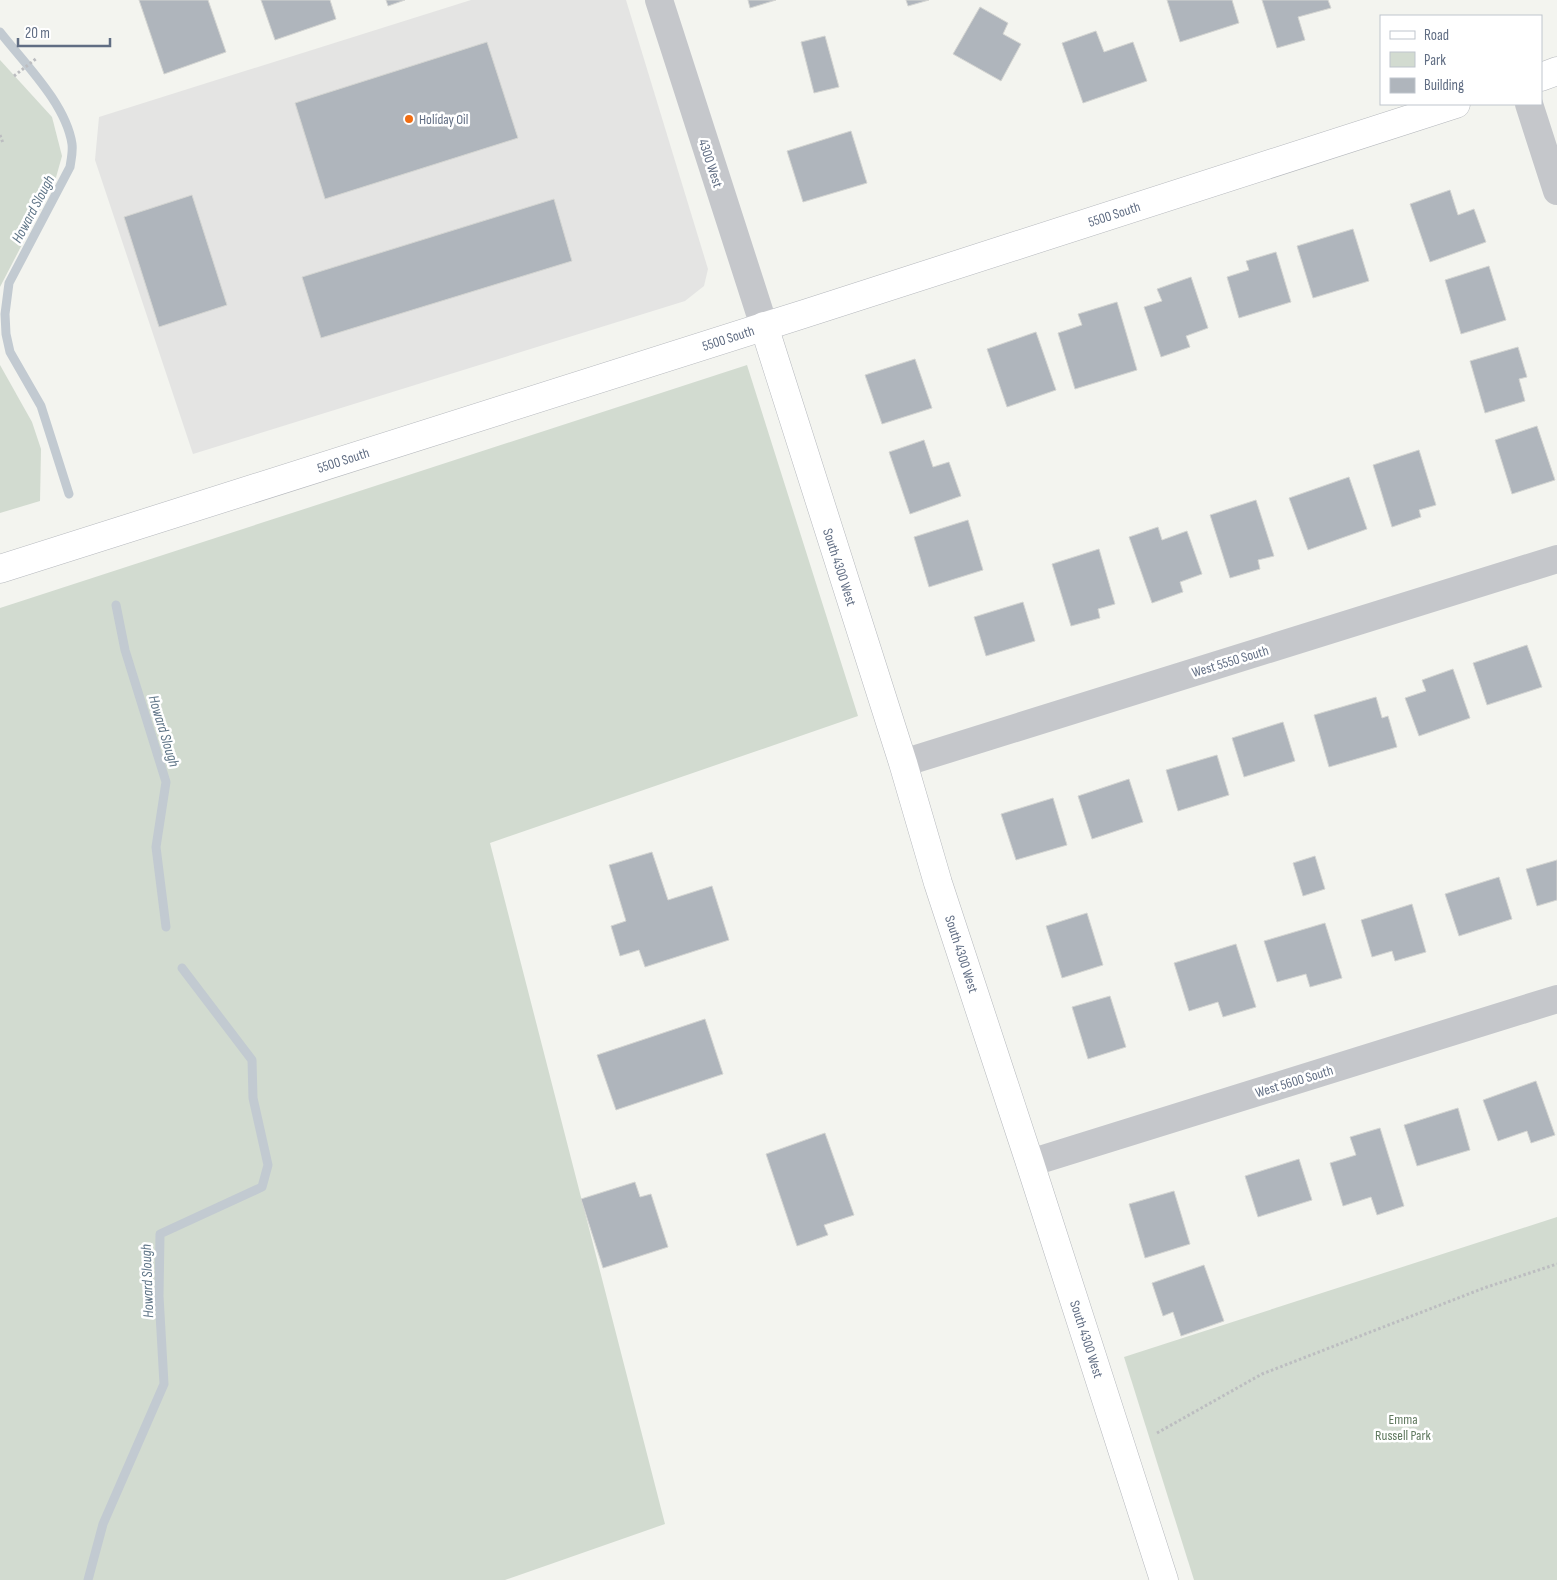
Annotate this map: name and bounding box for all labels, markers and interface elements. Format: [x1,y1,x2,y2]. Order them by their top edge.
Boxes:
scale bar [18,15,110,47]
legend [1380,15,1542,105]
text: 20 m [25,24,50,43]
text: Road [1424,26,1449,45]
text: Park [1424,51,1446,70]
text: Building [1424,76,1464,95]
place label: Holiday Oil [419,111,468,128]
marker: Holiday Oil [403,113,415,125]
street label: 4300 West [695,137,726,190]
water label: Howard Slough [8,172,59,246]
street label: 5500 South [1086,198,1142,231]
street label: 5500 South [700,322,756,355]
street label: 5500 South [315,444,371,477]
street label: South 4300 West [819,526,860,608]
street label: West 5550 South [1190,642,1271,681]
water label: Howard Slough [144,693,183,769]
street label: South 4300 West [941,913,982,995]
street label: West 5600 South [1253,1062,1335,1101]
water label: Howard Slough [137,1244,158,1318]
street label: South 4300 West [1066,1298,1107,1380]
park label: Emma Russell Park [1375,1411,1432,1444]

